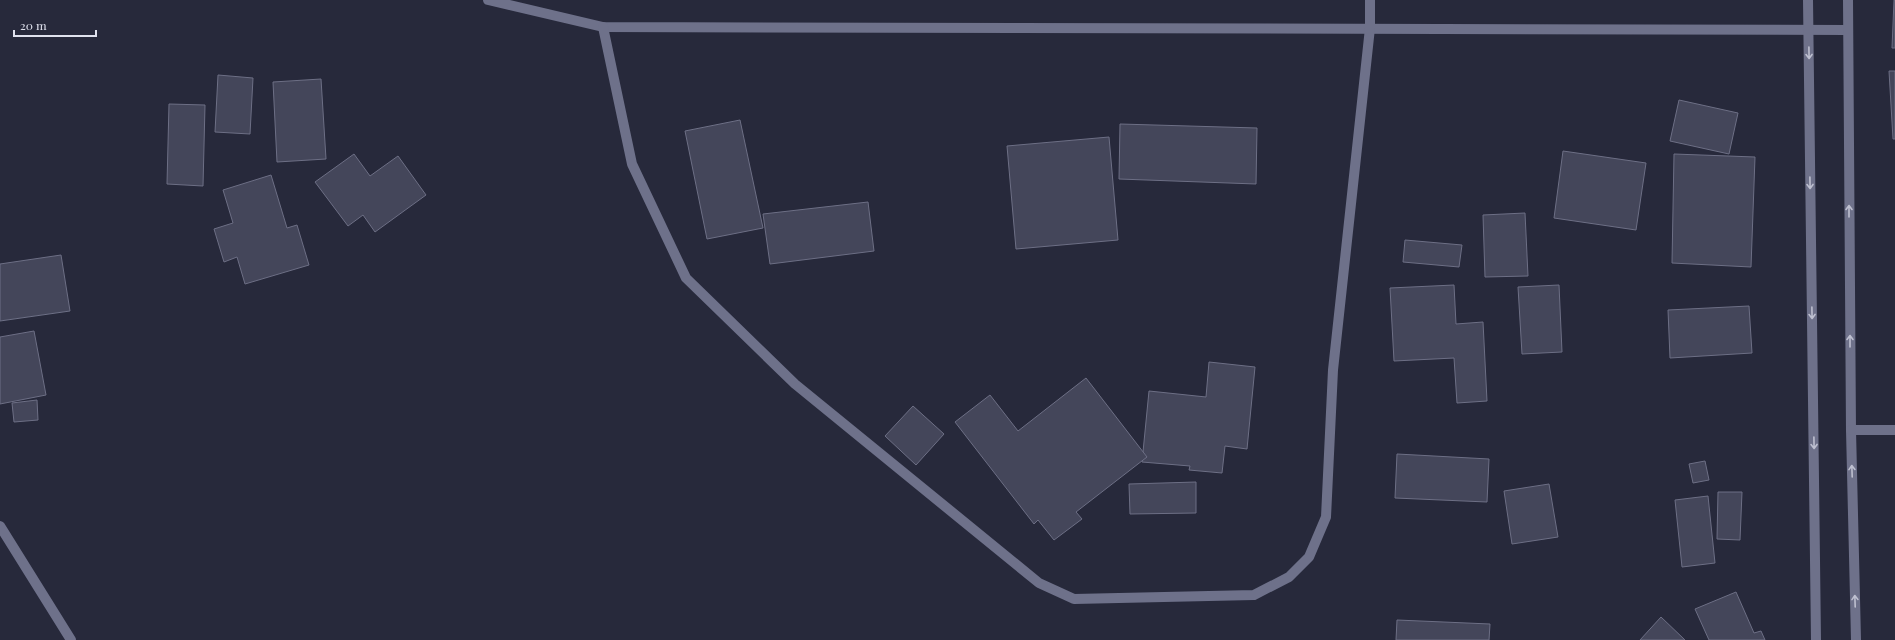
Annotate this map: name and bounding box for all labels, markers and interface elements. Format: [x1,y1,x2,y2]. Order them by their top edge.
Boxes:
scale bar [14,12,96,38]
text: 20 m [20,17,47,33]
one-way arrow [1805,46,1813,59]
one-way arrow [1806,176,1814,189]
one-way arrow [1845,205,1853,218]
one-way arrow [1808,306,1816,319]
one-way arrow [1846,335,1854,348]
one-way arrow [1810,436,1817,449]
one-way arrow [1848,465,1856,478]
one-way arrow [1852,595,1859,608]

